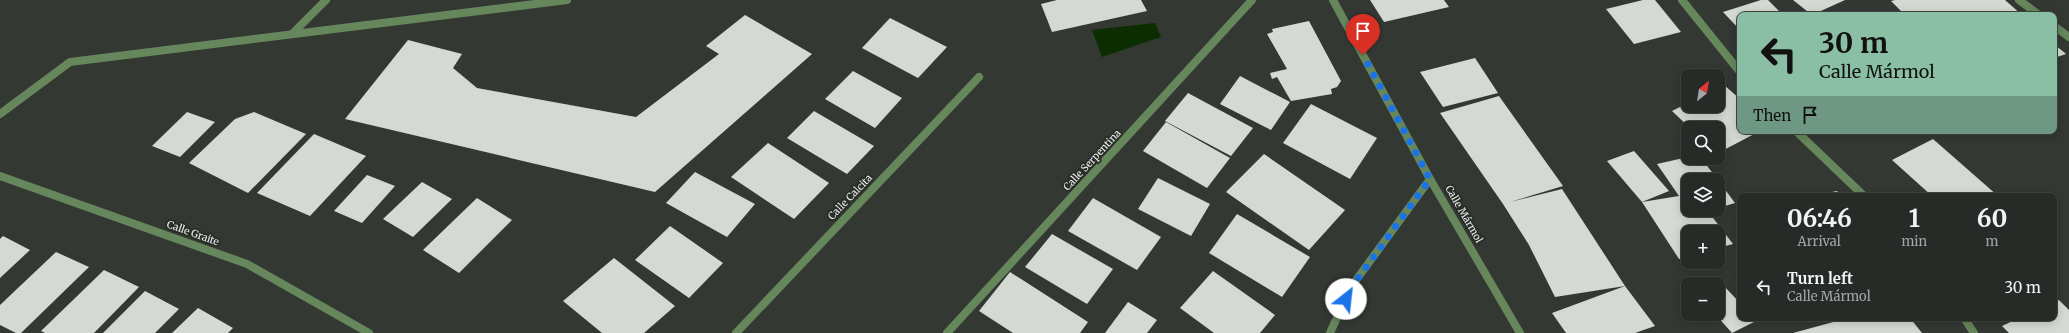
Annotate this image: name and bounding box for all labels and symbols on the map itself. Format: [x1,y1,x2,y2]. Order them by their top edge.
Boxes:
pin [1346,14,1380,55]
north arrow [1681,69,1725,113]
street label: Calle Serpentina [1060,126,1124,193]
street label: Calle Calcita [825,171,875,223]
street label: Calle Mármol [1442,183,1486,245]
street label: Calle Graite [165,218,221,248]
position arrow [1325,278,1367,320]

